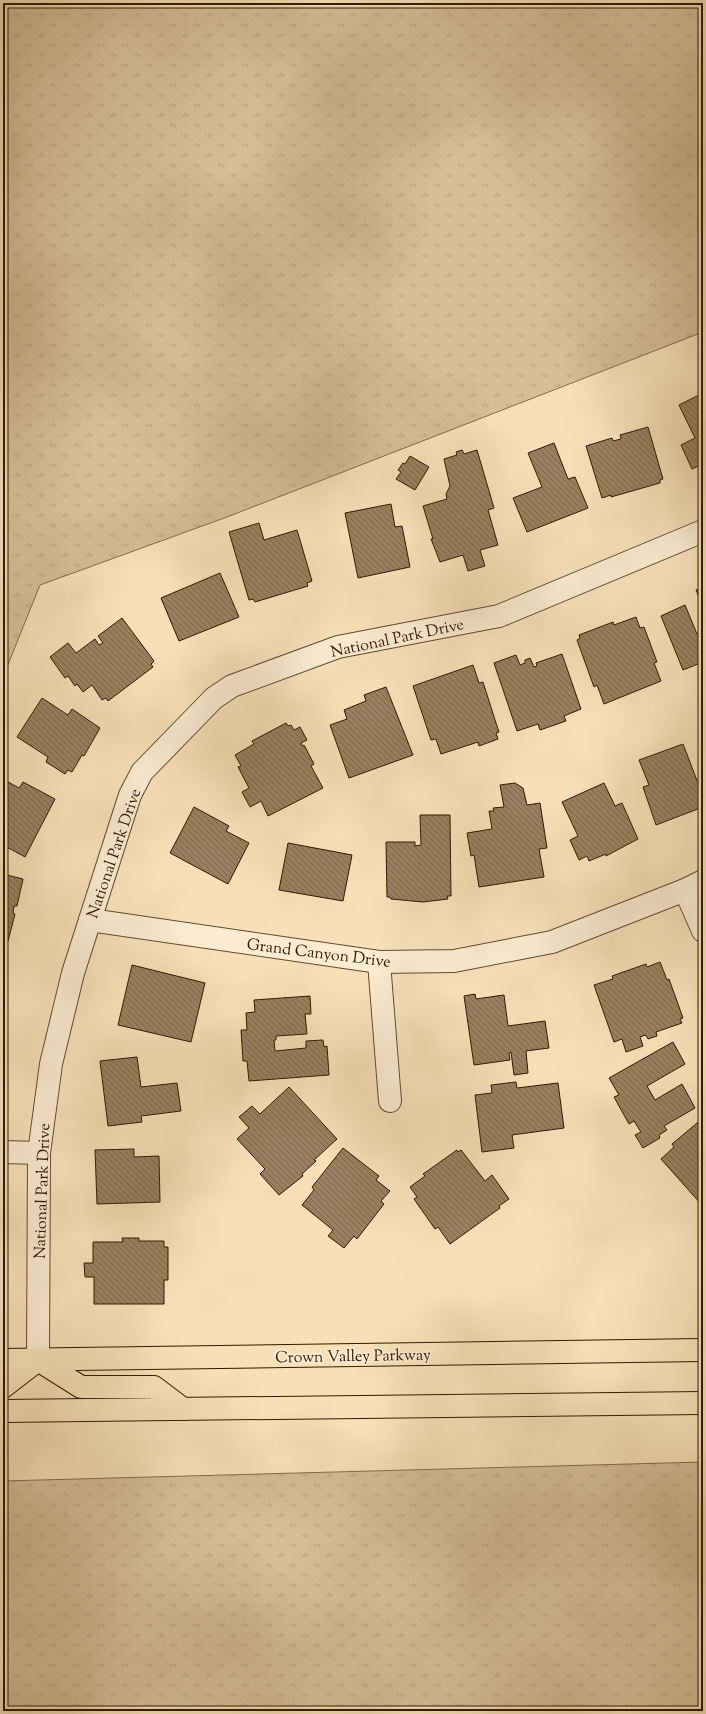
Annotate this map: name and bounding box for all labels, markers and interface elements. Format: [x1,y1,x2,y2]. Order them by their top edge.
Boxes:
street label: National Park Drive [329,614,466,665]
street label: National Park Drive [82,786,148,922]
street label: Grand Canyon Drive [245,934,392,975]
street label: National Park Drive [30,1123,57,1259]
street label: Crown Valley Parkway [275,1345,431,1370]

